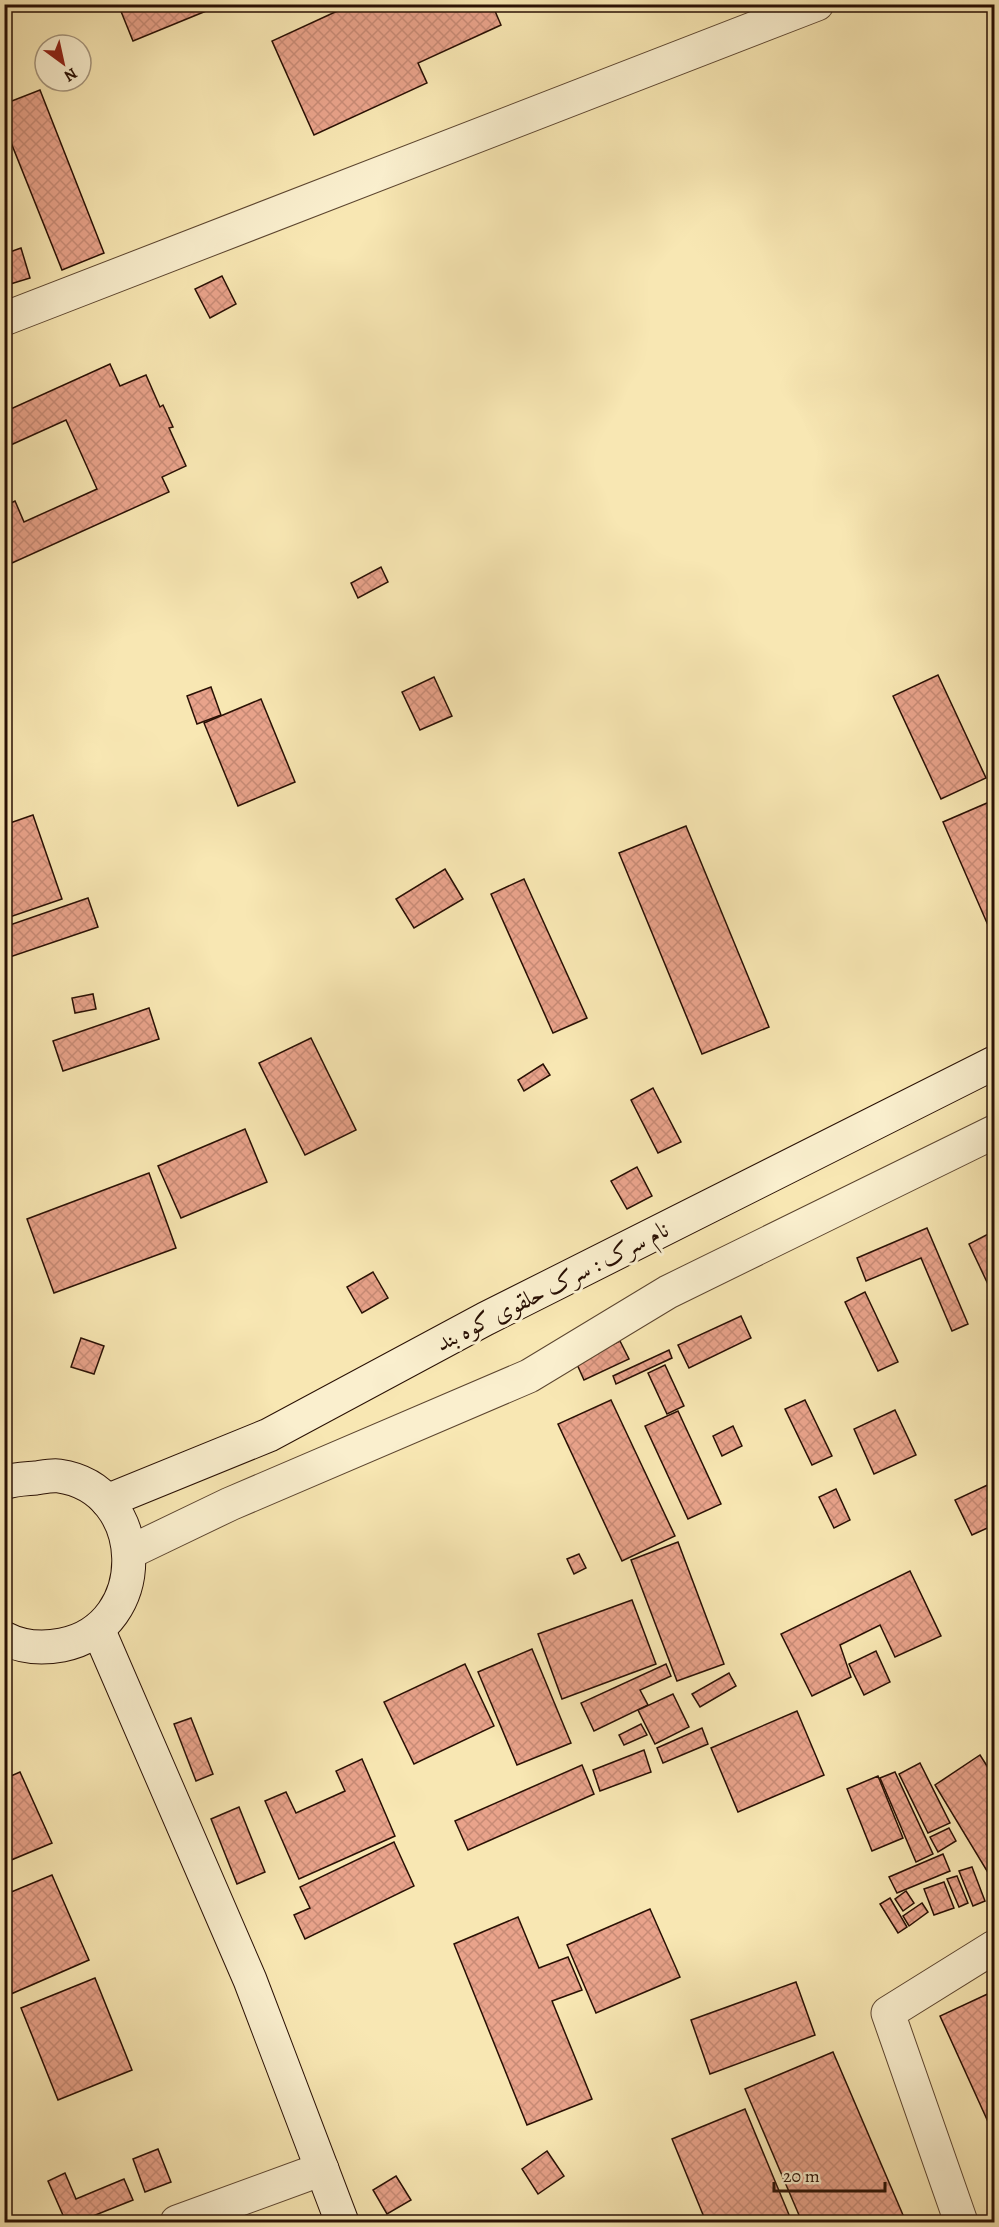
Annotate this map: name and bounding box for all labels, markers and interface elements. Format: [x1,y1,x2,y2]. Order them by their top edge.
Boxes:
north arrow [33,33,93,93]
text: N [59,62,82,87]
street label: نام سرک : سرک حلقوی کوه بند [430,1213,677,1363]
scale bar [774,2155,885,2193]
text: 20 m [783,2164,820,2188]

